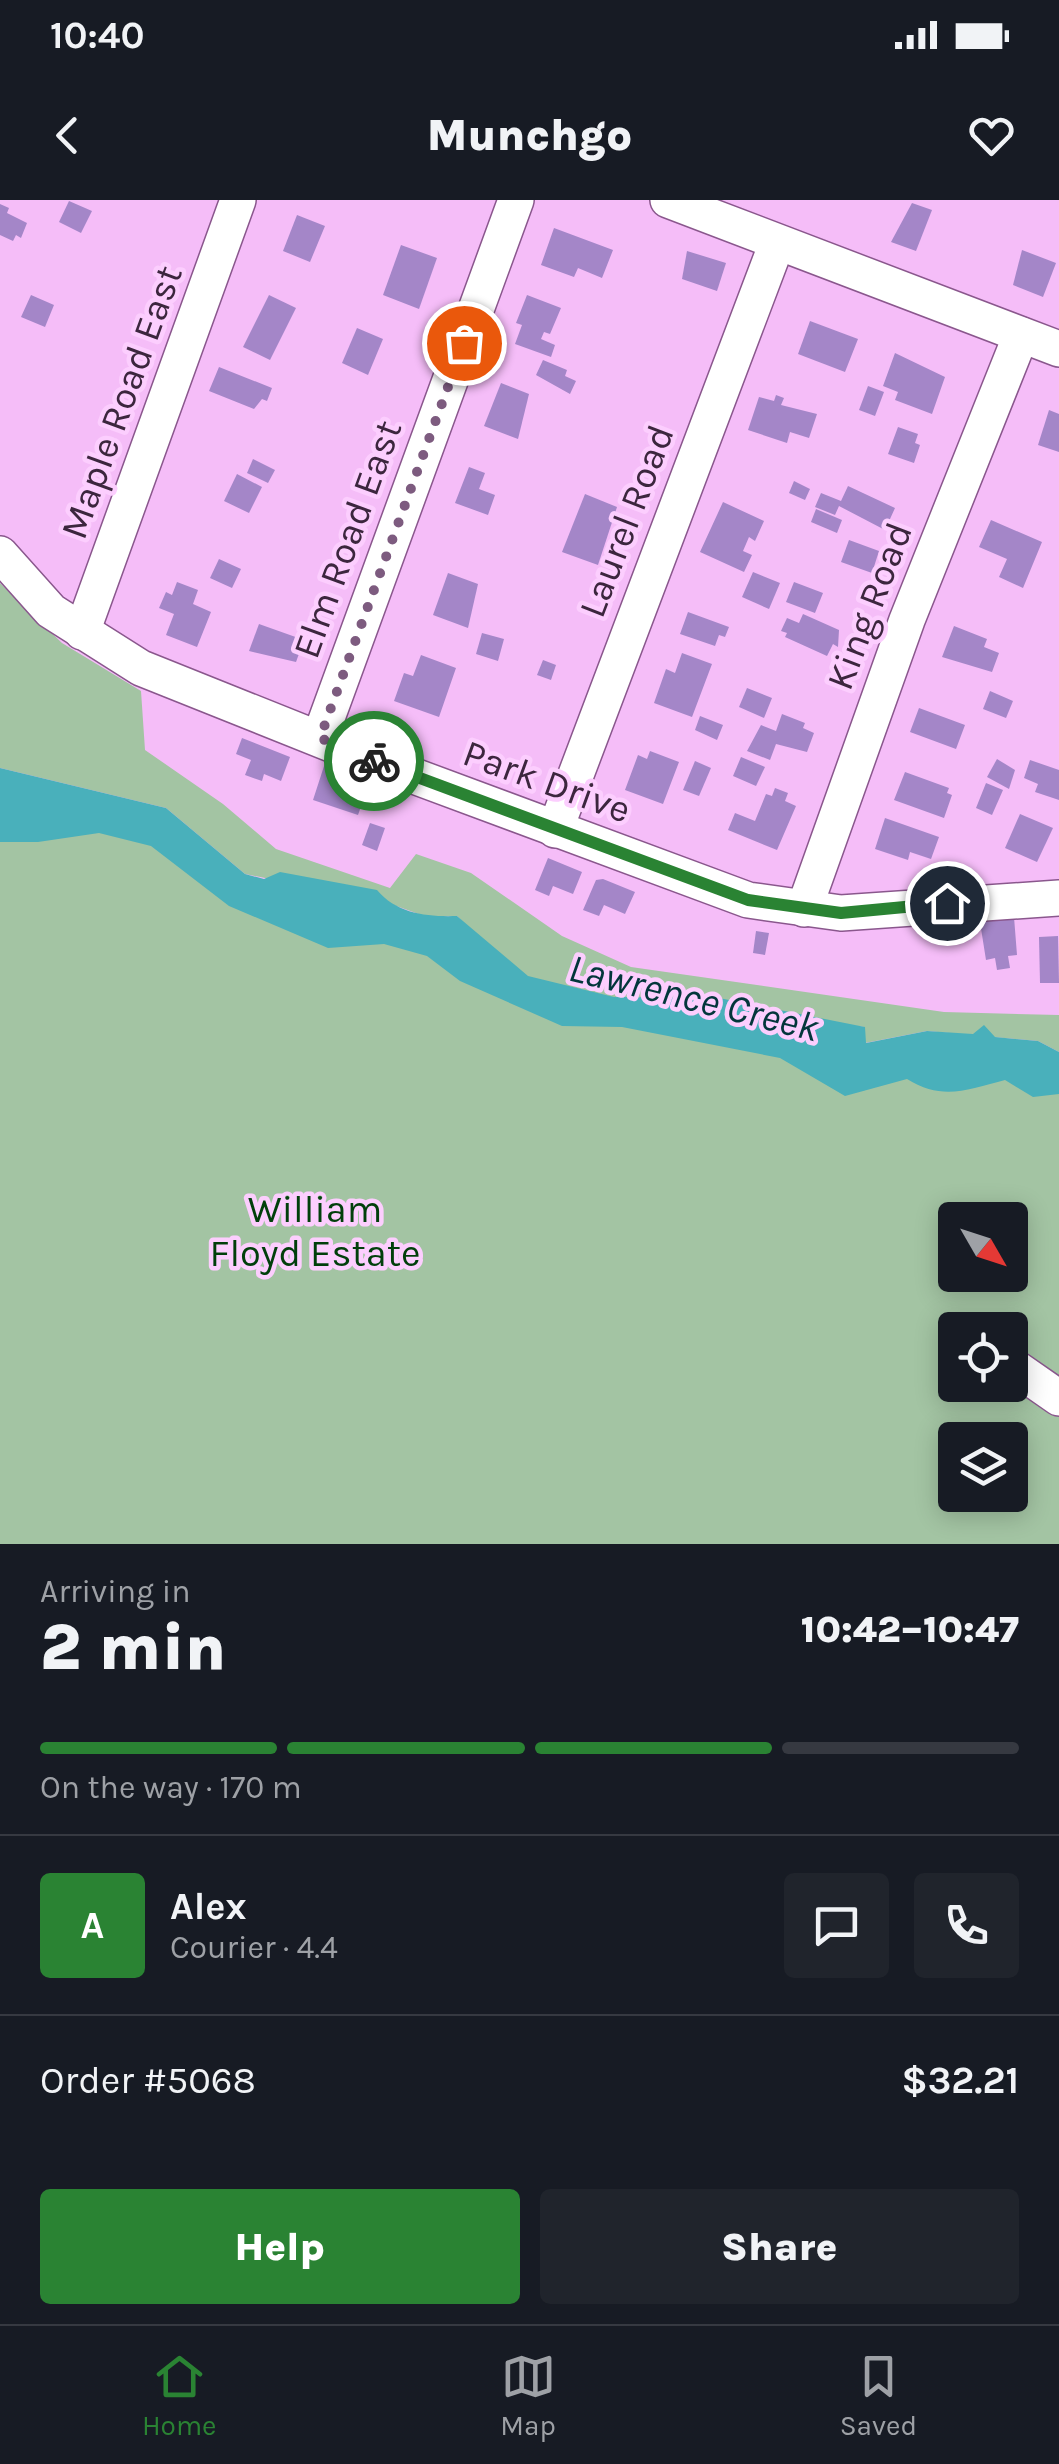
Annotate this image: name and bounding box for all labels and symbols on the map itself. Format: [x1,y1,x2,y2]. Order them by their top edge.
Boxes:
street label: Maple Road East [51,259,192,545]
pin [422,301,507,386]
street label: Elm Road East [284,414,411,664]
street label: Laurel Road [569,419,684,624]
street label: King Road [817,516,922,696]
courier [324,711,424,811]
street label: Park Drive [457,730,637,833]
pin [905,861,990,946]
water label: Lawrence Creek [564,944,824,1051]
park label: William Floyd Estate [210,1187,420,1276]
north arrow [938,1202,1028,1292]

